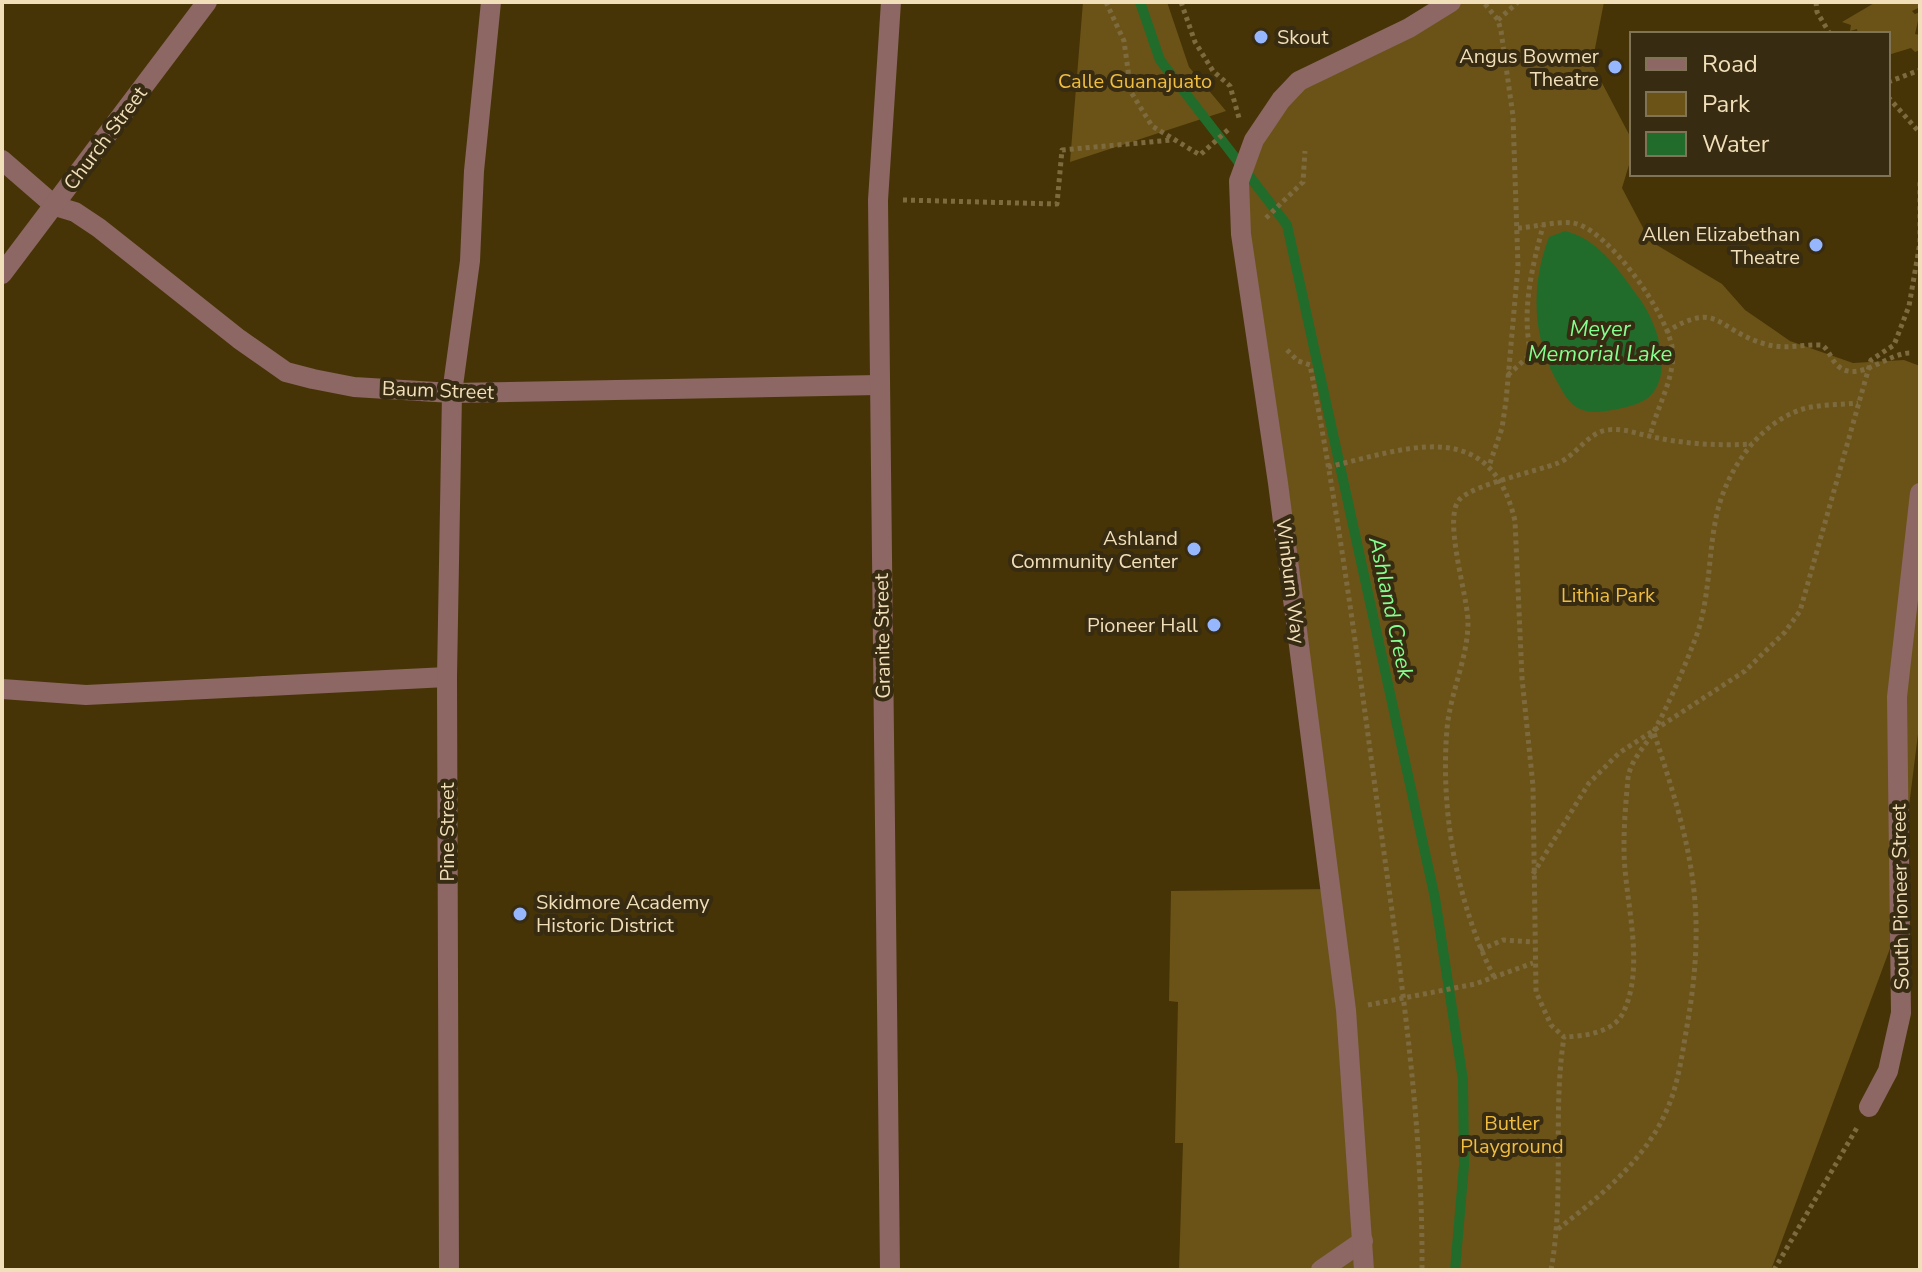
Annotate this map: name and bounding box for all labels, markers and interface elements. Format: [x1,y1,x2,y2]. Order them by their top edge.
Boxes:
place label: Skout [1277,24,1329,51]
marker: Skout [1252,28,1270,46]
legend [1630,32,1890,176]
place label: Angus Bowmer Theatre [1459,43,1599,93]
text: Road [1702,48,1758,80]
marker: Angus Bowmer Theatre [1606,58,1624,76]
park label: Calle Guanajuato [1058,68,1212,95]
street label: Church Street [57,80,154,196]
text: Park [1702,88,1751,120]
text: Water [1702,128,1770,160]
place label: Allen Elizabethan Theatre [1642,221,1800,271]
marker: Allen Elizabethan Theatre [1807,236,1825,254]
water label: Meyer Memorial Lake [1528,314,1673,369]
street label: Baum Street [381,375,496,406]
street label: Winburn Way [1269,517,1312,646]
place label: Ashland Community Center [1011,525,1178,575]
water label: Ashland Creek [1361,533,1421,683]
marker: Ashland Community Center [1185,540,1203,558]
street label: Granite Street [868,572,897,699]
park label: Lithia Park [1561,582,1656,609]
place label: Pioneer Hall [1087,612,1198,639]
marker: Pioneer Hall [1205,616,1223,634]
street label: Pine Street [434,782,461,882]
street label: South Pioneer Street [1885,803,1916,990]
place label: Skidmore Academy Historic District [536,889,710,939]
marker: Skidmore Academy Historic District [511,905,529,923]
park label: Butler Playground [1460,1110,1564,1160]

